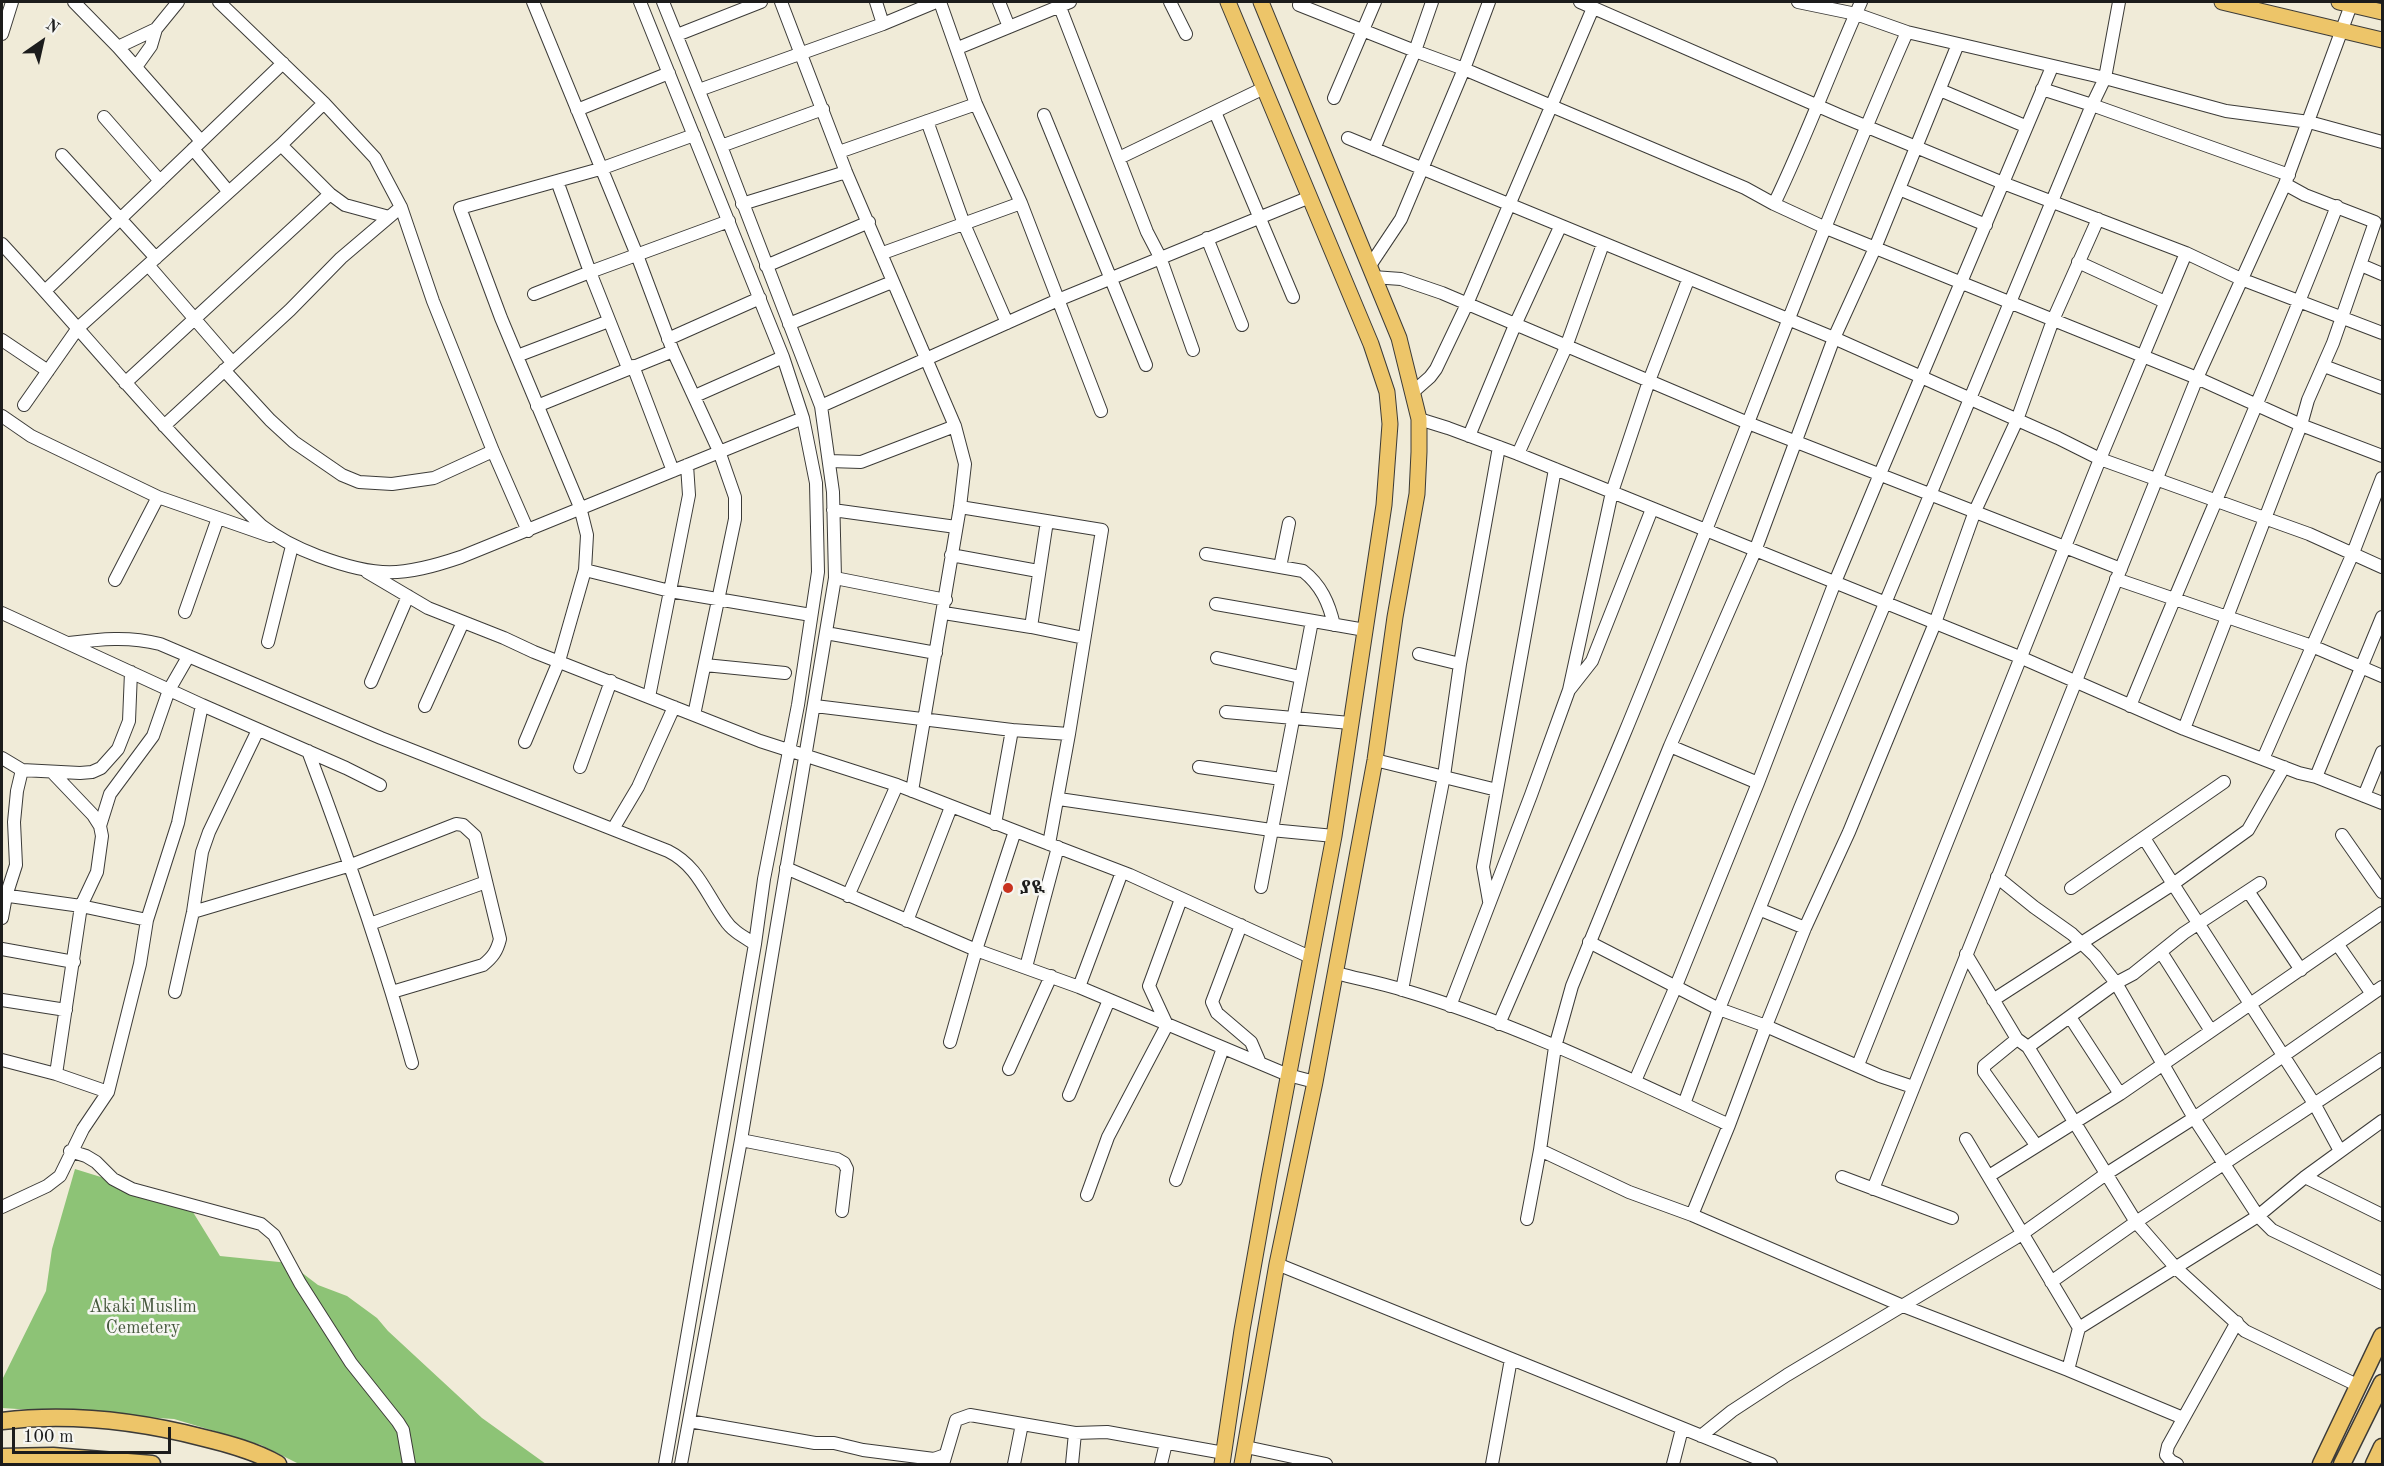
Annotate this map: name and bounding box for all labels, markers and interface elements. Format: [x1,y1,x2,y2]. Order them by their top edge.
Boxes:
north arrow [12,12,72,72]
text: N [43,17,62,37]
place label: ያዪ [1020,877,1045,899]
marker: ያዪ [1001,881,1015,895]
park label: Akaki Muslim Cemetery [89,1296,197,1338]
scale bar [15,1415,174,1453]
text: 100 m [23,1428,74,1446]

